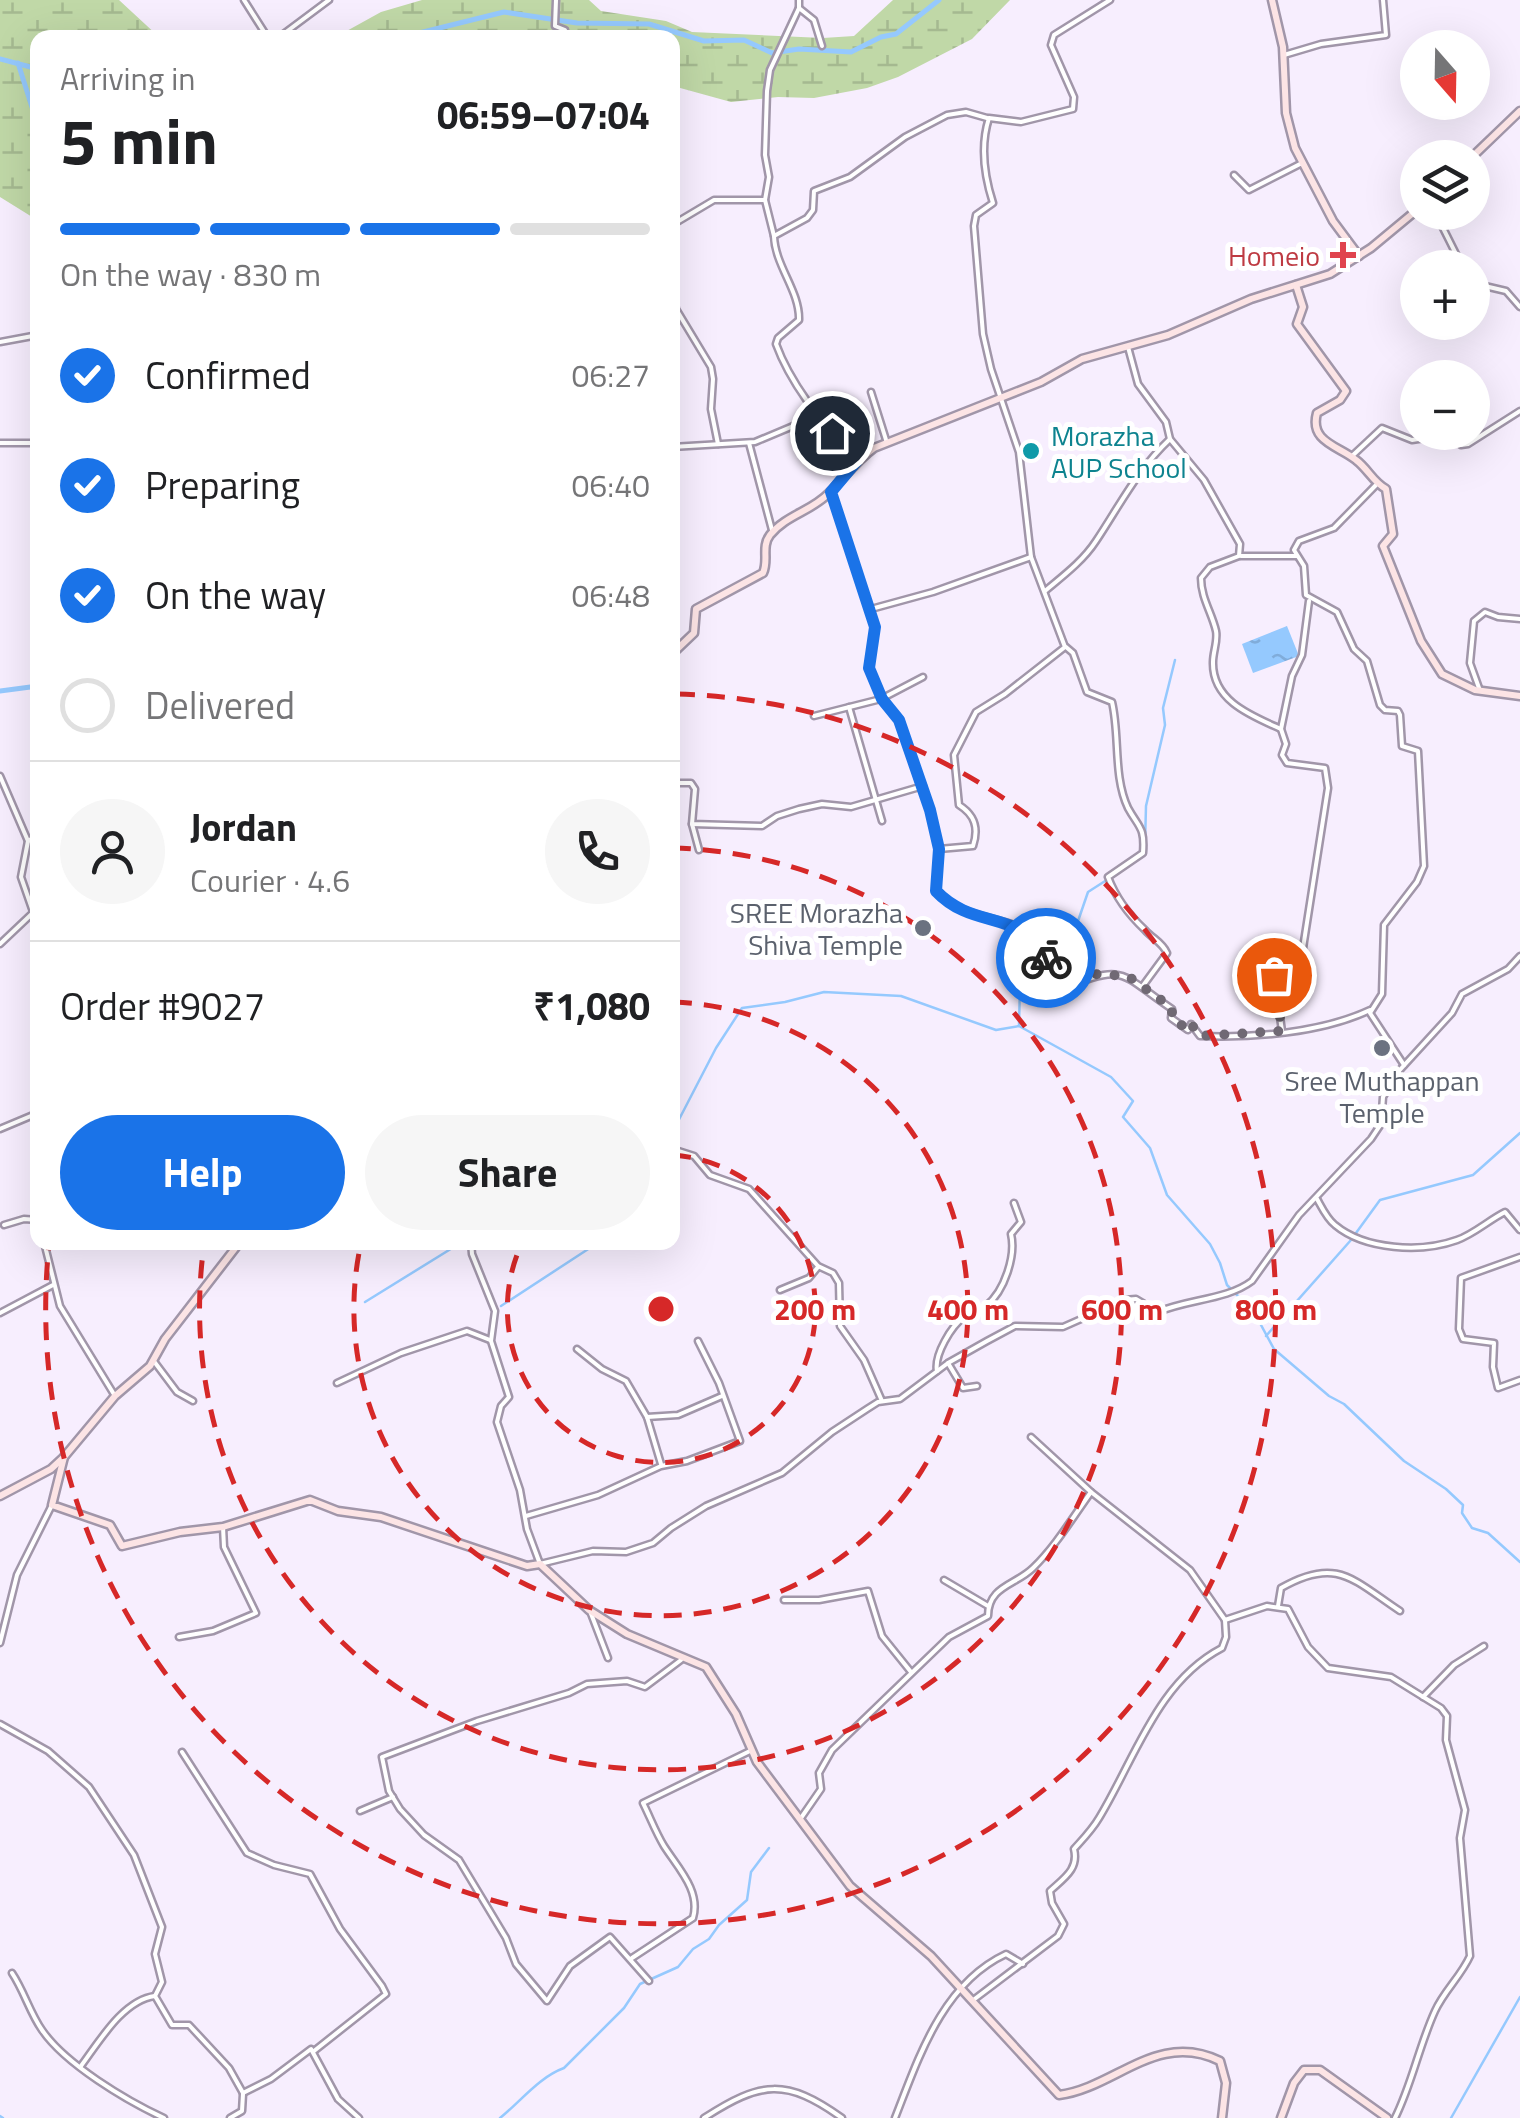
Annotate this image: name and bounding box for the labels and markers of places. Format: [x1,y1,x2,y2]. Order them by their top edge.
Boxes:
place label: Homeio [1228,234,1320,277]
marker: Homeio [1330,242,1356,268]
pin [790,391,875,476]
place label: Morazha AUP School [1051,414,1187,489]
marker: Morazha AUP School [1020,440,1042,462]
place label: SREE Morazha Shiva Temple [730,891,903,966]
marker: SREE Morazha Shiva Temple [912,917,934,939]
pin [1232,933,1317,1018]
marker: Sree Muthappan Temple [1371,1037,1393,1059]
place label: Sree Muthappan Temple [1285,1059,1479,1134]
centre of rings [643,1291,679,1327]

